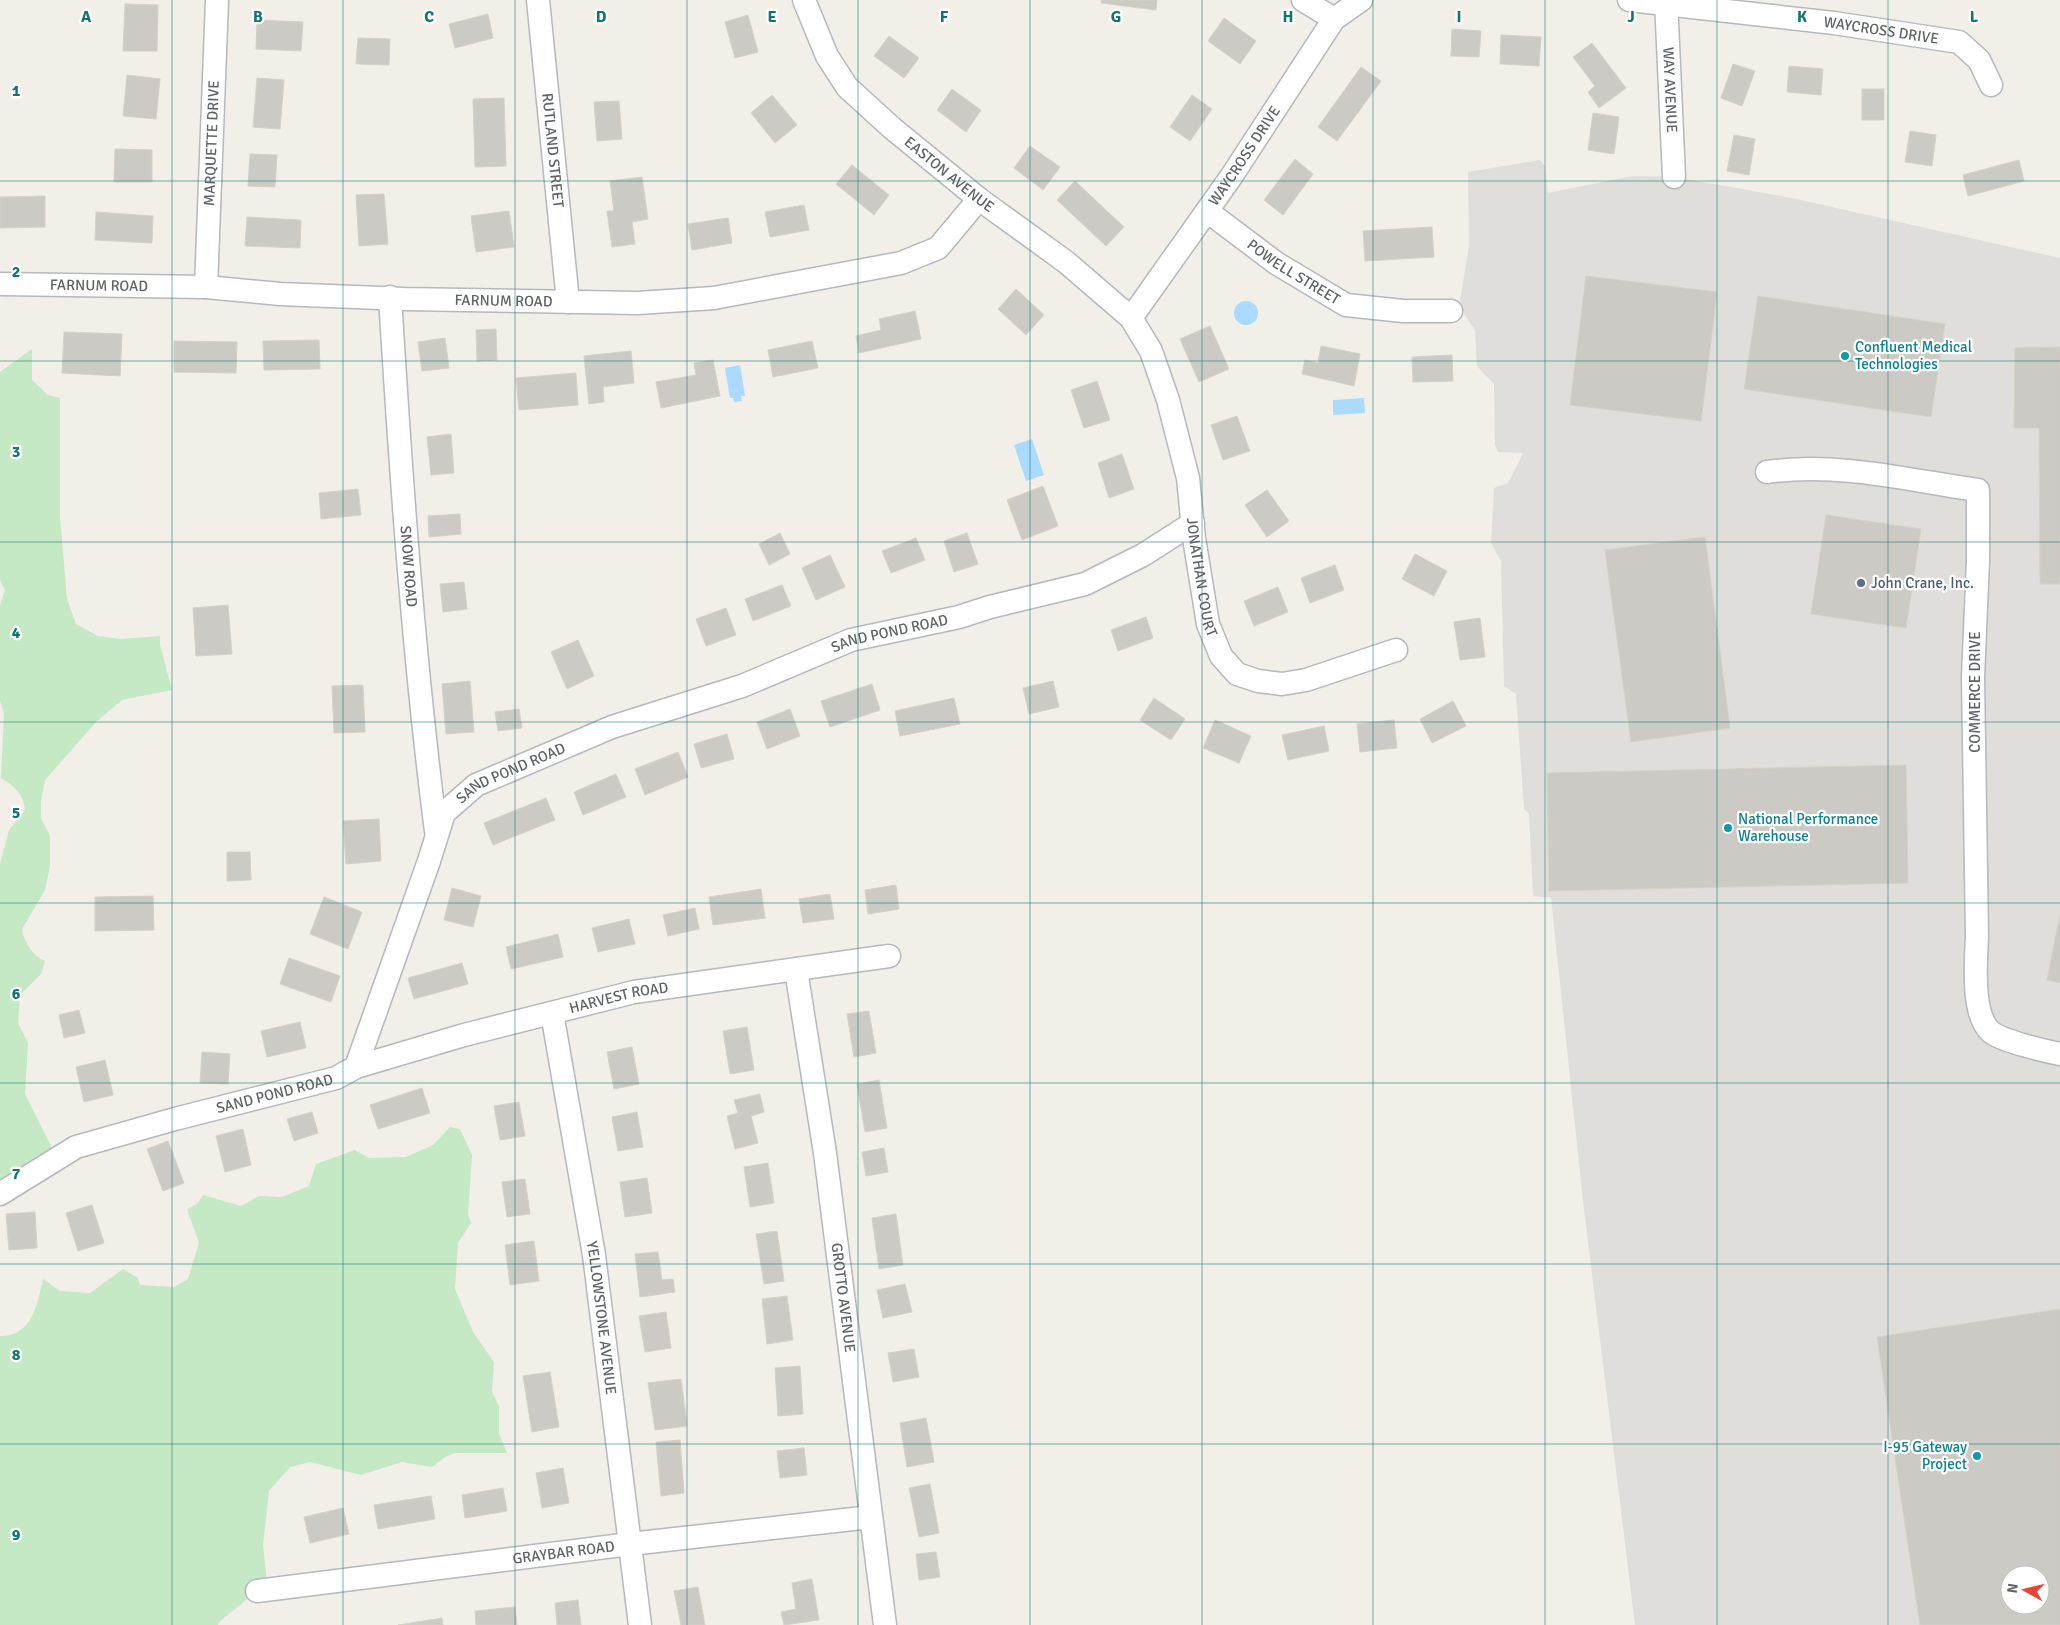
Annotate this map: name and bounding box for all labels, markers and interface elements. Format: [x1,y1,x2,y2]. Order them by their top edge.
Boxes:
text: A [81,7,92,27]
text: B [253,7,263,27]
text: C [424,7,434,27]
text: D [596,7,607,27]
text: E [767,7,777,27]
text: F [940,7,949,27]
text: G [1111,7,1121,27]
text: H [1283,7,1293,27]
text: I [1456,7,1462,27]
text: J [1627,7,1635,27]
text: K [1797,7,1807,27]
text: L [1970,7,1979,27]
street label: WAYCROSS DRIVE [1823,13,1940,48]
street label: WAY AVENUE [1659,47,1681,133]
street label: MARQUETTE DRIVE [200,80,223,206]
text: 1 [12,81,21,101]
street label: RUTLAND STREET [538,92,568,209]
street label: WAYCROSS DRIVE [1205,102,1284,209]
street label: EASTON AVENUE [901,133,998,216]
street label: POWELL STREET [1244,235,1344,309]
text: 2 [12,262,20,282]
street label: FARNUM ROAD [50,276,148,295]
street label: FARNUM ROAD [454,291,553,311]
place label: Confluent Medical Technologies [1855,338,1972,373]
marker: Confluent Medical Technologies [1839,350,1851,362]
text: 3 [12,442,20,462]
street label: JONATHAN COURT [1183,517,1221,640]
street label: SNOW ROAD [396,525,421,608]
place label: John Crane, Inc. [1871,574,1974,592]
marker: John Crane, Inc. [1855,577,1867,589]
street label: SAND POND ROAD [828,611,950,656]
text: 4 [12,623,21,643]
street label: COMMERCE DRIVE [1966,631,1984,753]
street label: SAND POND ROAD [452,739,568,807]
text: 5 [12,803,20,823]
place label: National Performance Warehouse [1738,810,1878,845]
marker: National Performance Warehouse [1722,822,1734,834]
street label: HARVEST ROAD [567,978,670,1017]
text: 6 [12,984,21,1004]
street label: SAND POND ROAD [214,1070,335,1117]
text: 7 [12,1164,21,1184]
street label: YELLOWSTONE AVENUE [583,1240,620,1396]
street label: GROTTO AVENUE [827,1242,859,1353]
text: 8 [12,1345,21,1365]
place label: I-95 Gateway Project [1883,1438,1967,1473]
marker: I-95 Gateway Project [1971,1450,1983,1462]
text: 9 [12,1525,21,1545]
street label: GRAYBAR ROAD [512,1537,616,1568]
north arrow [2000,1565,2050,1615]
text: N [2004,1582,2022,1594]

